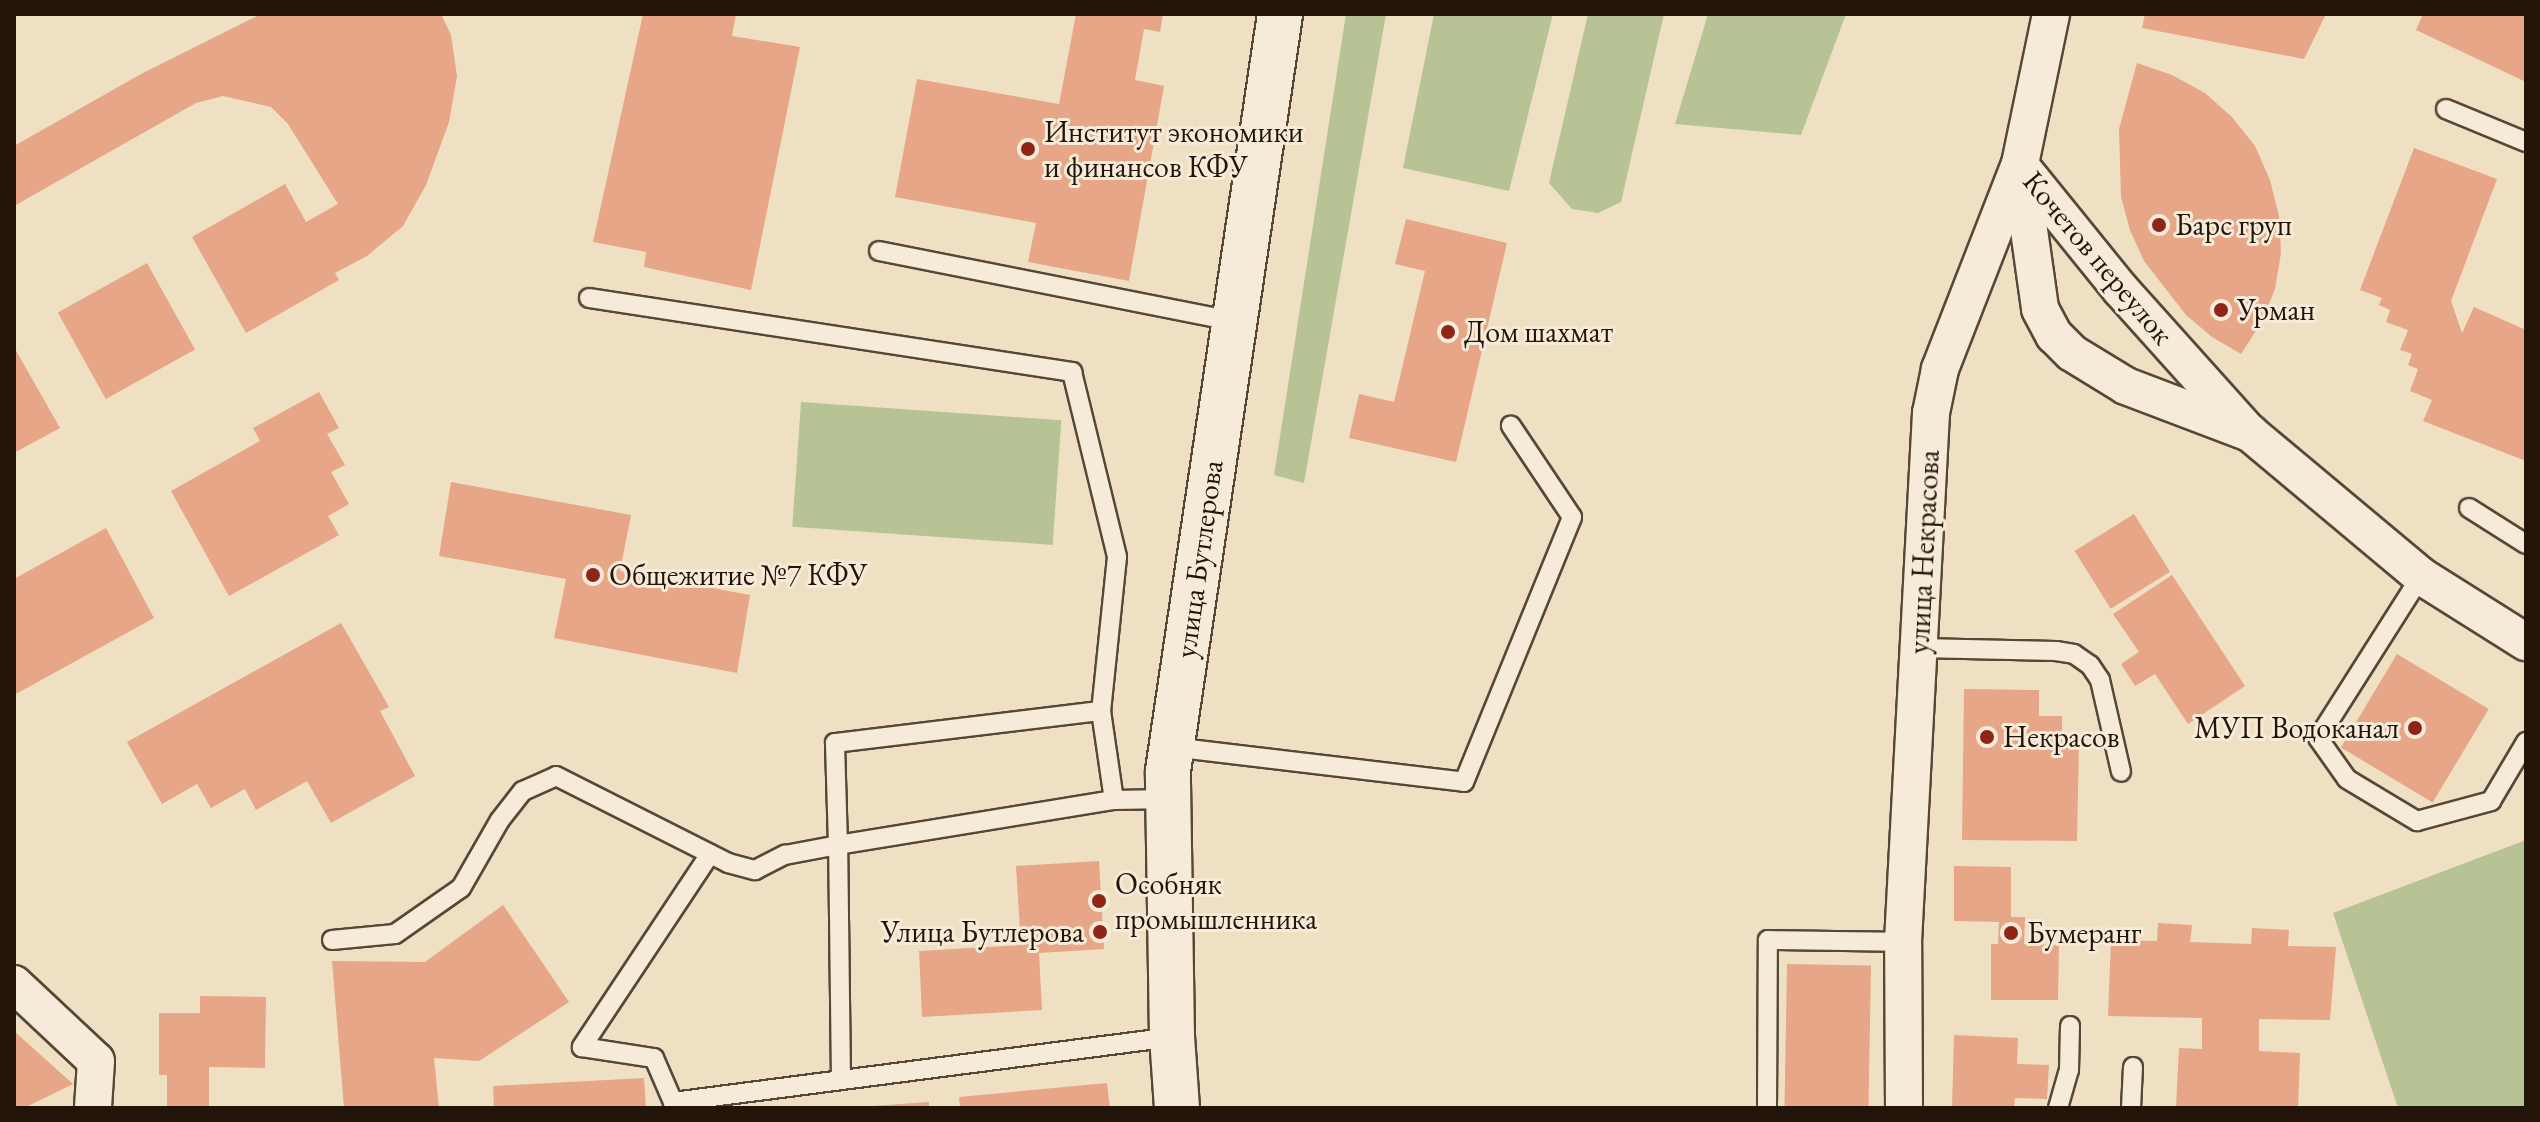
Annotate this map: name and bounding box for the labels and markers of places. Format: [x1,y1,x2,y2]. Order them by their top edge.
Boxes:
place label: Институт экономики и финансов КФУ [1044,114,1304,184]
marker: Институт экономики и финансов КФУ [1019,140,1037,158]
place label: Барс груп [2175,207,2292,243]
marker: Барс груп [2150,216,2168,234]
place label: Урман [2237,292,2315,328]
marker: Урман [2212,301,2230,319]
place label: Дом шахмат [1464,314,1613,350]
marker: Дом шахмат [1439,323,1457,341]
place label: Общежитие №7 КФУ [609,557,868,593]
marker: Общежитие №7 КФУ [584,566,602,584]
place label: МУП Водоканал [2194,710,2399,746]
place label: Некрасов [2003,719,2119,755]
marker: МУП Водоканал [2406,719,2424,737]
marker: Некрасов [1978,728,1996,746]
place label: Особняк промышленника [1115,866,1317,936]
marker: Особняк промышленника [1090,892,1108,910]
place label: Улица Бутлерова [881,914,1084,950]
place label: Бумеранг [2027,915,2141,951]
marker: Улица Бутлерова [1091,923,1109,941]
marker: Бумеранг [2002,924,2020,942]

